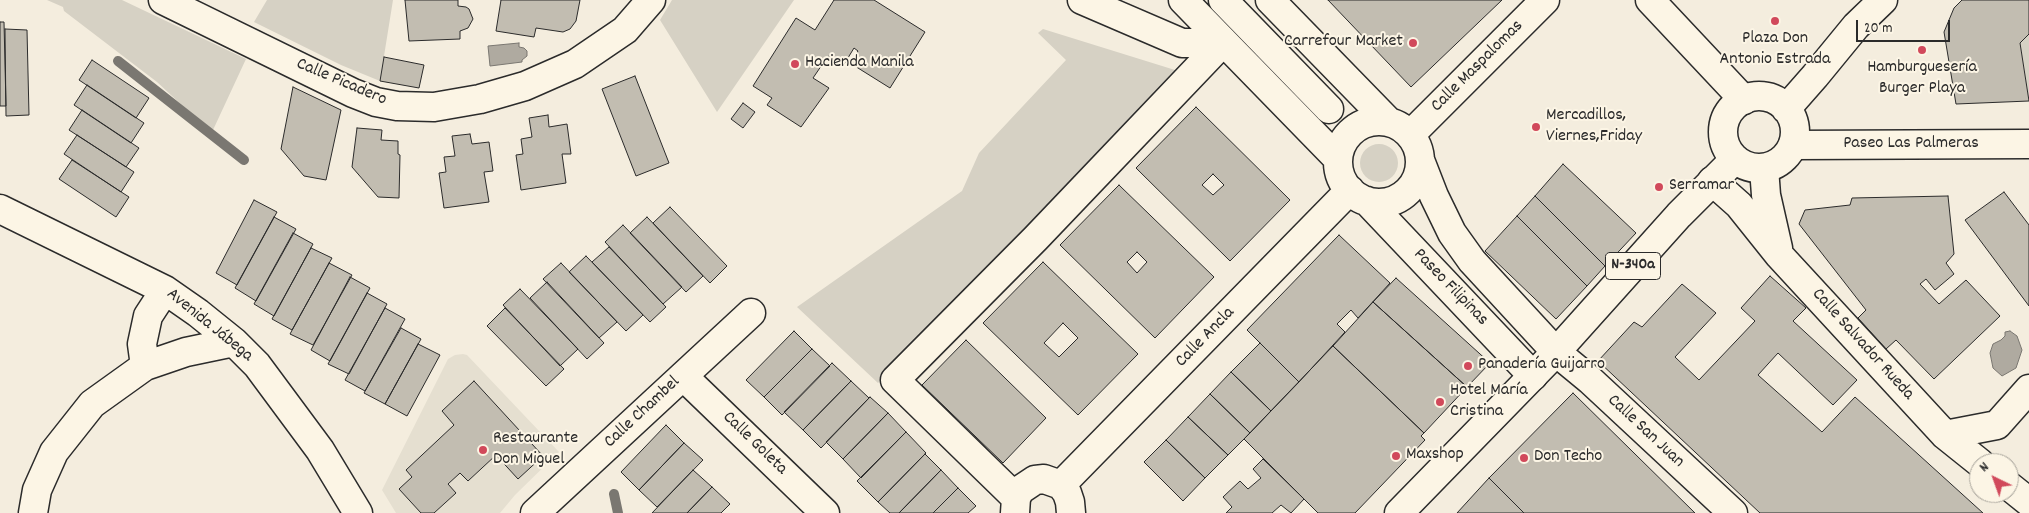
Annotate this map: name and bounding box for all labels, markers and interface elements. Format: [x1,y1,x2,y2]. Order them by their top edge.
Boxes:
scale bar [1859,10,1953,42]
marker: Plaza Don Antonio Estrada [1769,15,1781,27]
street label: Calle Maspalomas [1427,16,1529,118]
text: 20 m [1864,18,1892,40]
place label: Plaza Don Antonio Estrada [1720,29,1830,72]
place label: Carrefour Market [1284,32,1403,54]
marker: Carrefour Market [1407,37,1419,49]
marker: Hamburguesería Burger Playa [1916,44,1928,56]
place label: Hacienda Manila [805,53,914,75]
street label: Calle Picadero [293,54,389,112]
marker: Hacienda Manila [789,58,801,70]
place label: Hamburguesería Burger Playa [1867,58,1977,100]
place label: Mercadillos, Viernes,Friday [1546,106,1642,148]
marker: Mercadillos, Viernes,Friday [1530,121,1542,133]
street label: Paseo Las Palmeras [1843,134,1979,156]
place label: Serramar [1669,176,1734,198]
marker: Serramar [1653,181,1665,193]
street label: Paseo Filipinas [1408,245,1492,331]
road number: N-340a [1606,252,1660,280]
street label: Avenida Jábega [161,284,257,368]
street label: Calle Salvador Rueda [1806,285,1918,405]
street label: Calle Ancla [1172,303,1240,373]
place label: Panadería Guijarro [1478,355,1605,377]
marker: Panadería Guijarro [1462,360,1474,372]
street label: Calle Chambel [601,372,685,454]
place label: Hotel María Cristina [1450,381,1528,424]
street label: Calle San Juan [1602,391,1688,473]
marker: Hotel María Cristina [1434,396,1446,408]
street label: Calle Goleta [717,408,791,480]
place label: Restaurante Don Miguel [493,429,578,472]
marker: Restaurante Don Miguel [477,444,489,456]
place label: Maxshop [1406,445,1464,467]
place label: Don Techo [1534,447,1602,469]
marker: Maxshop [1390,450,1402,462]
marker: Don Techo [1518,452,1530,464]
north arrow [1969,453,2019,503]
text: N [1975,458,1994,477]

